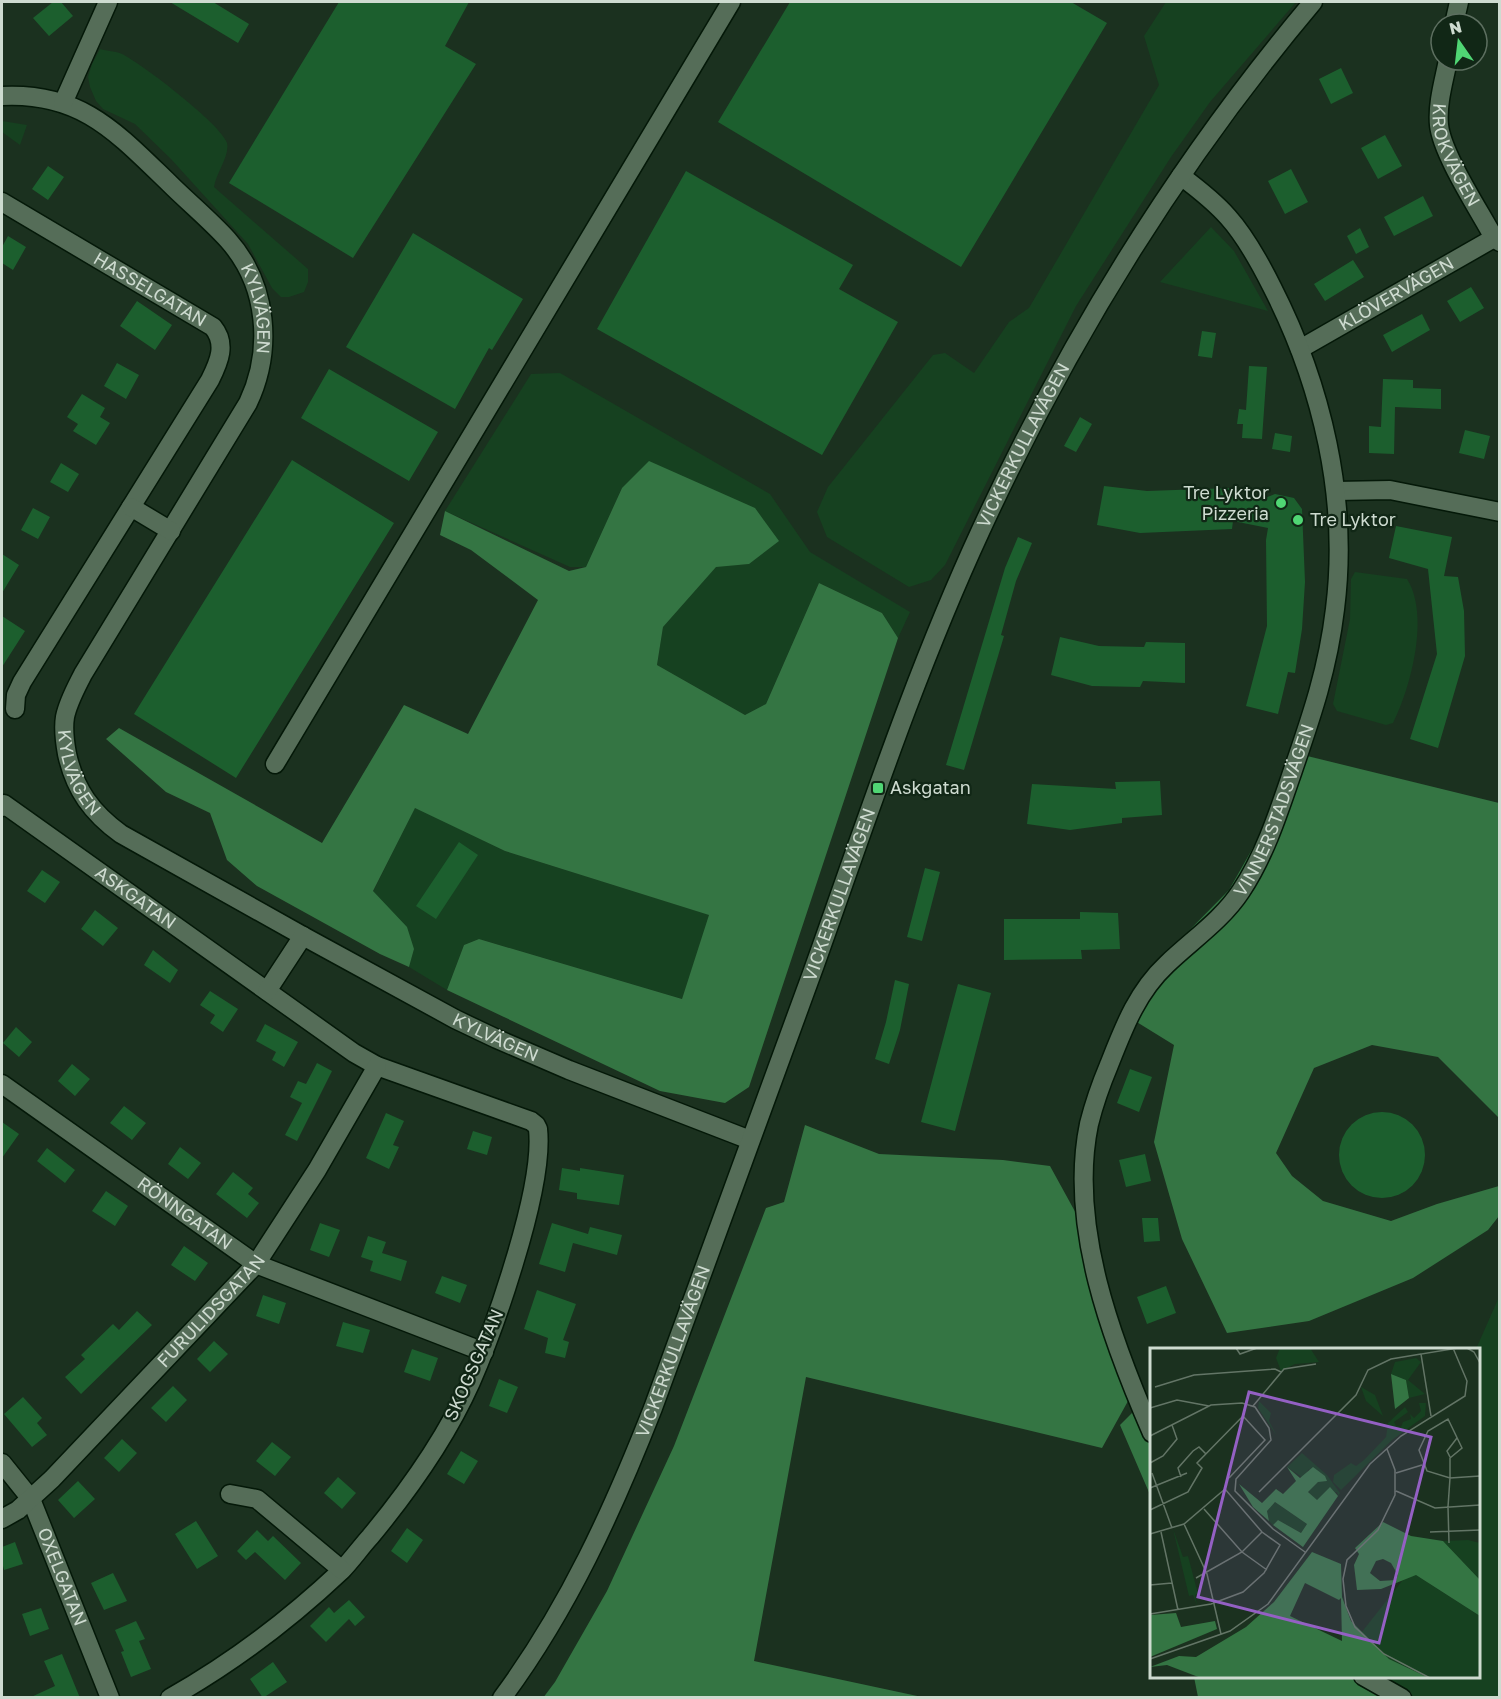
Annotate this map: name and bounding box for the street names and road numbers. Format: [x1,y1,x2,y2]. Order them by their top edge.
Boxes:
street label: KROKVÄGEN [1428,102,1485,210]
street label: HASSELGATAN [90,247,211,331]
street label: KLÖVERVÄGEN [1334,251,1457,335]
street label: KYLVÄGEN [237,259,275,355]
street label: VICKERKULLAVÄGEN [972,359,1074,531]
street label: VINNERSTADSVÄGEN [1228,721,1318,900]
street label: KYLVÄGEN [54,729,106,820]
street label: VICKERKULLAVÄGEN [798,805,879,984]
street label: ASKGATAN [91,861,181,933]
street label: KYLVÄGEN [449,1008,542,1066]
street label: RÖNNGATAN [134,1172,237,1254]
street label: FURULIDSGATAN [152,1250,269,1371]
street label: VICKERKULLAVÄGEN [630,1262,714,1441]
street label: SKOGSGATAN [439,1306,507,1424]
street label: OXELGATAN [33,1524,92,1629]

